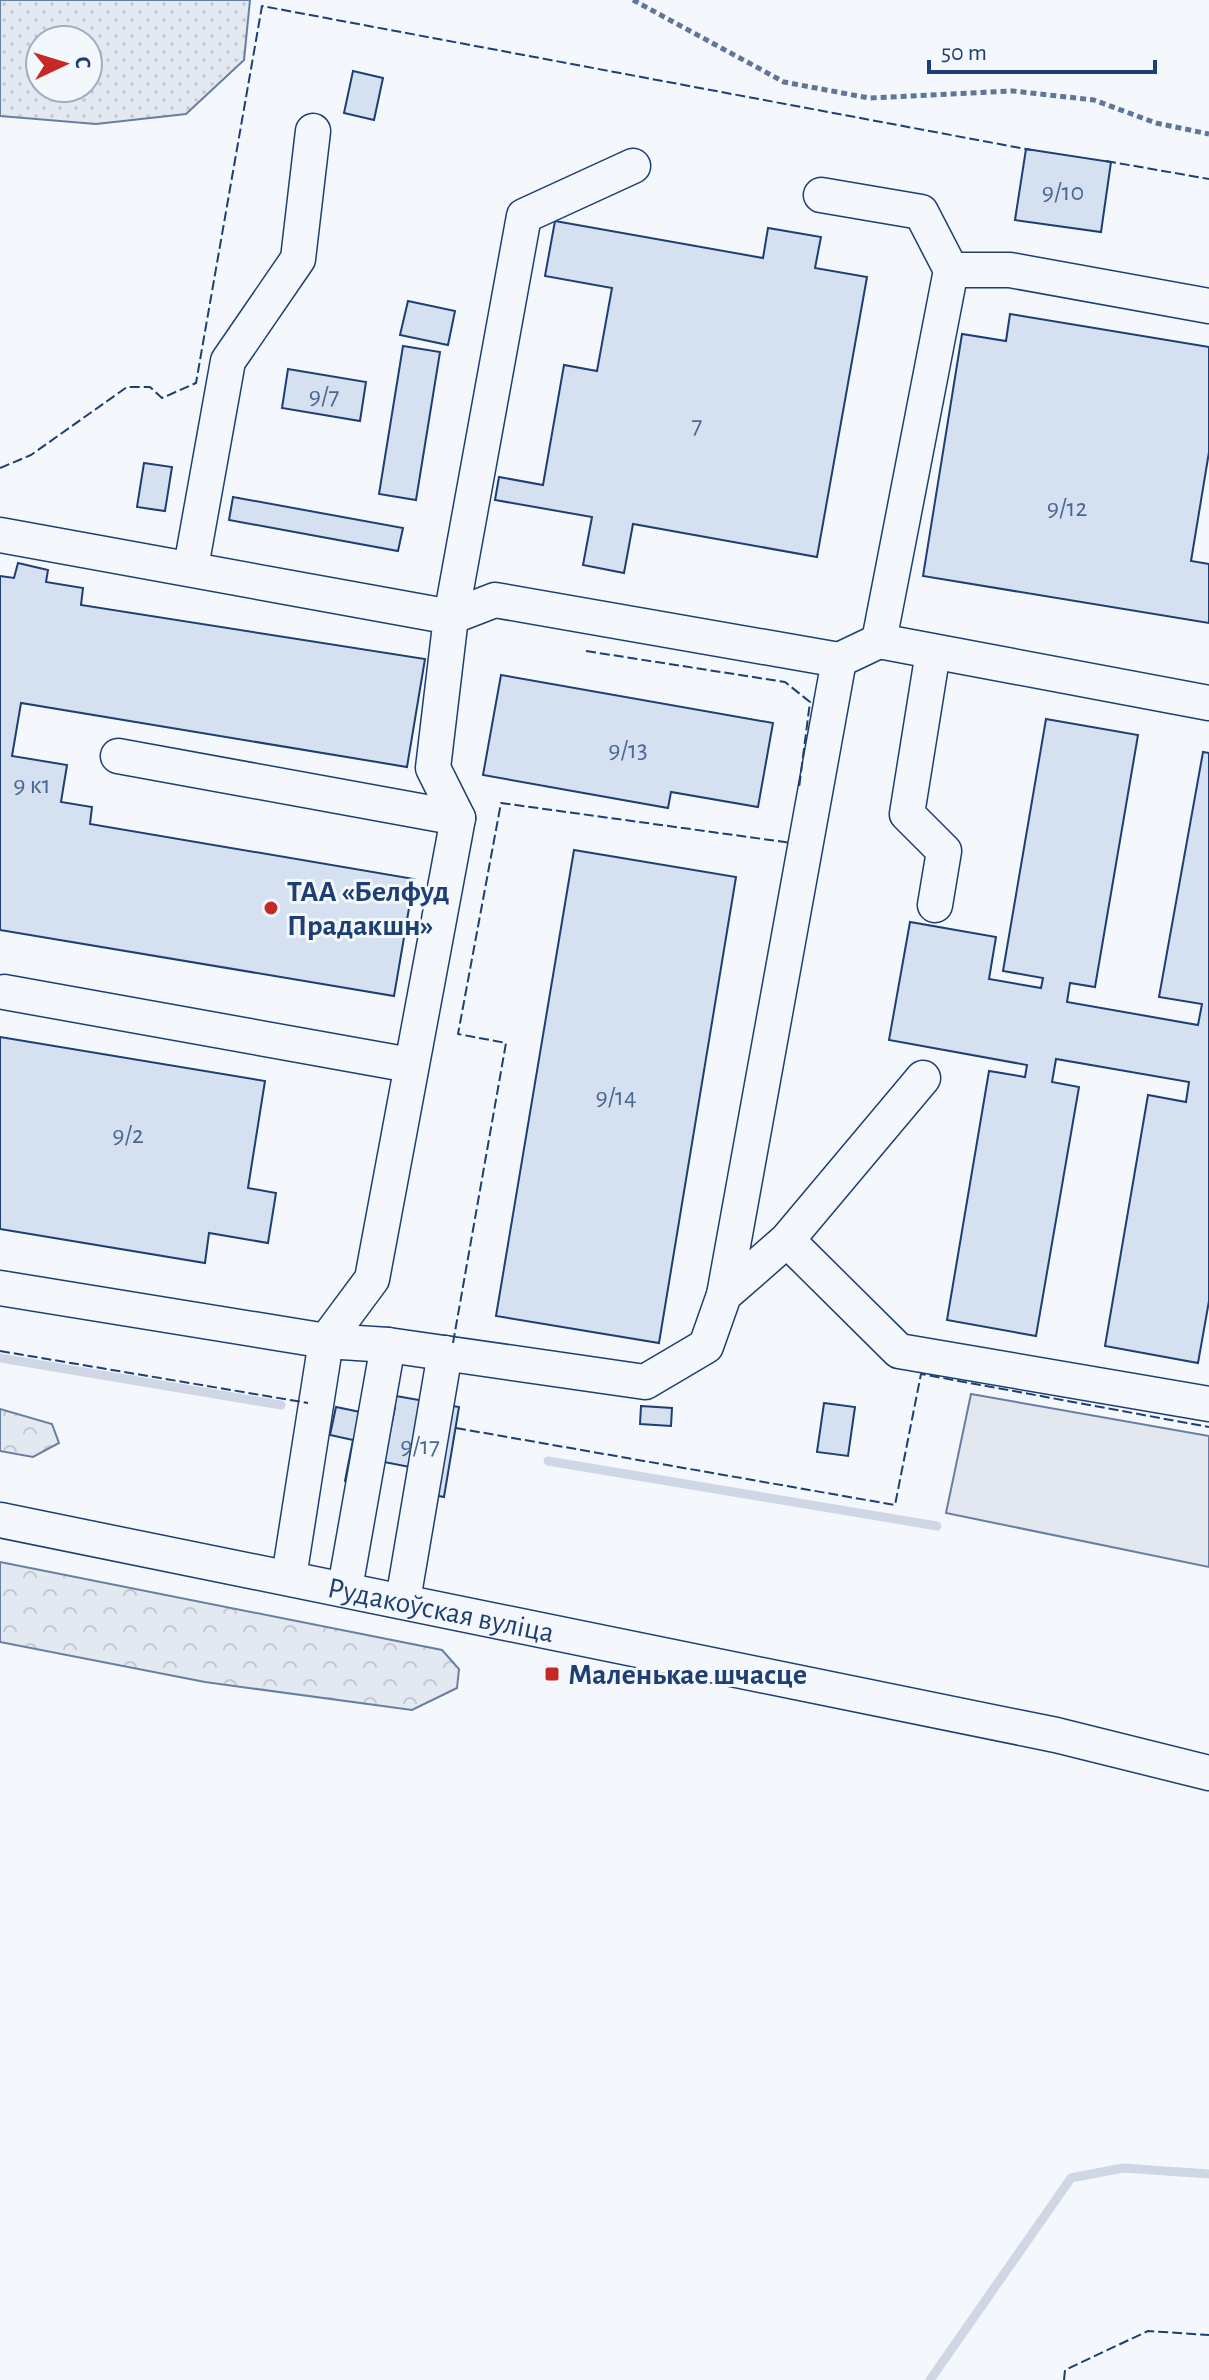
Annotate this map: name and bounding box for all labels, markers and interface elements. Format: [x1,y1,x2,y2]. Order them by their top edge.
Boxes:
north arrow [24,24,104,104]
scale bar [929,24,1155,74]
text: 50 m [941,41,987,65]
text: С [72,56,94,70]
house number: 9/10 [1042,179,1084,205]
house number: 9/7 [309,383,339,409]
house number: 7 [692,412,703,438]
house number: 9/12 [1047,495,1087,521]
house number: 9/13 [608,737,648,763]
house number: 9 к1 [13,772,51,798]
place label: ТАА «Белфуд Прадакшн» [287,877,450,941]
marker: ТАА «Белфуд Прадакшн» [262,899,280,917]
house number: 9/14 [595,1084,637,1110]
house number: 9/2 [112,1122,144,1148]
house number: 9/17 [400,1433,440,1459]
street label: Рудакоўская вуліца [325,1573,557,1648]
place label: Маленькае шчасце [568,1660,807,1690]
marker: Маленькае шчасце [543,1665,561,1683]

